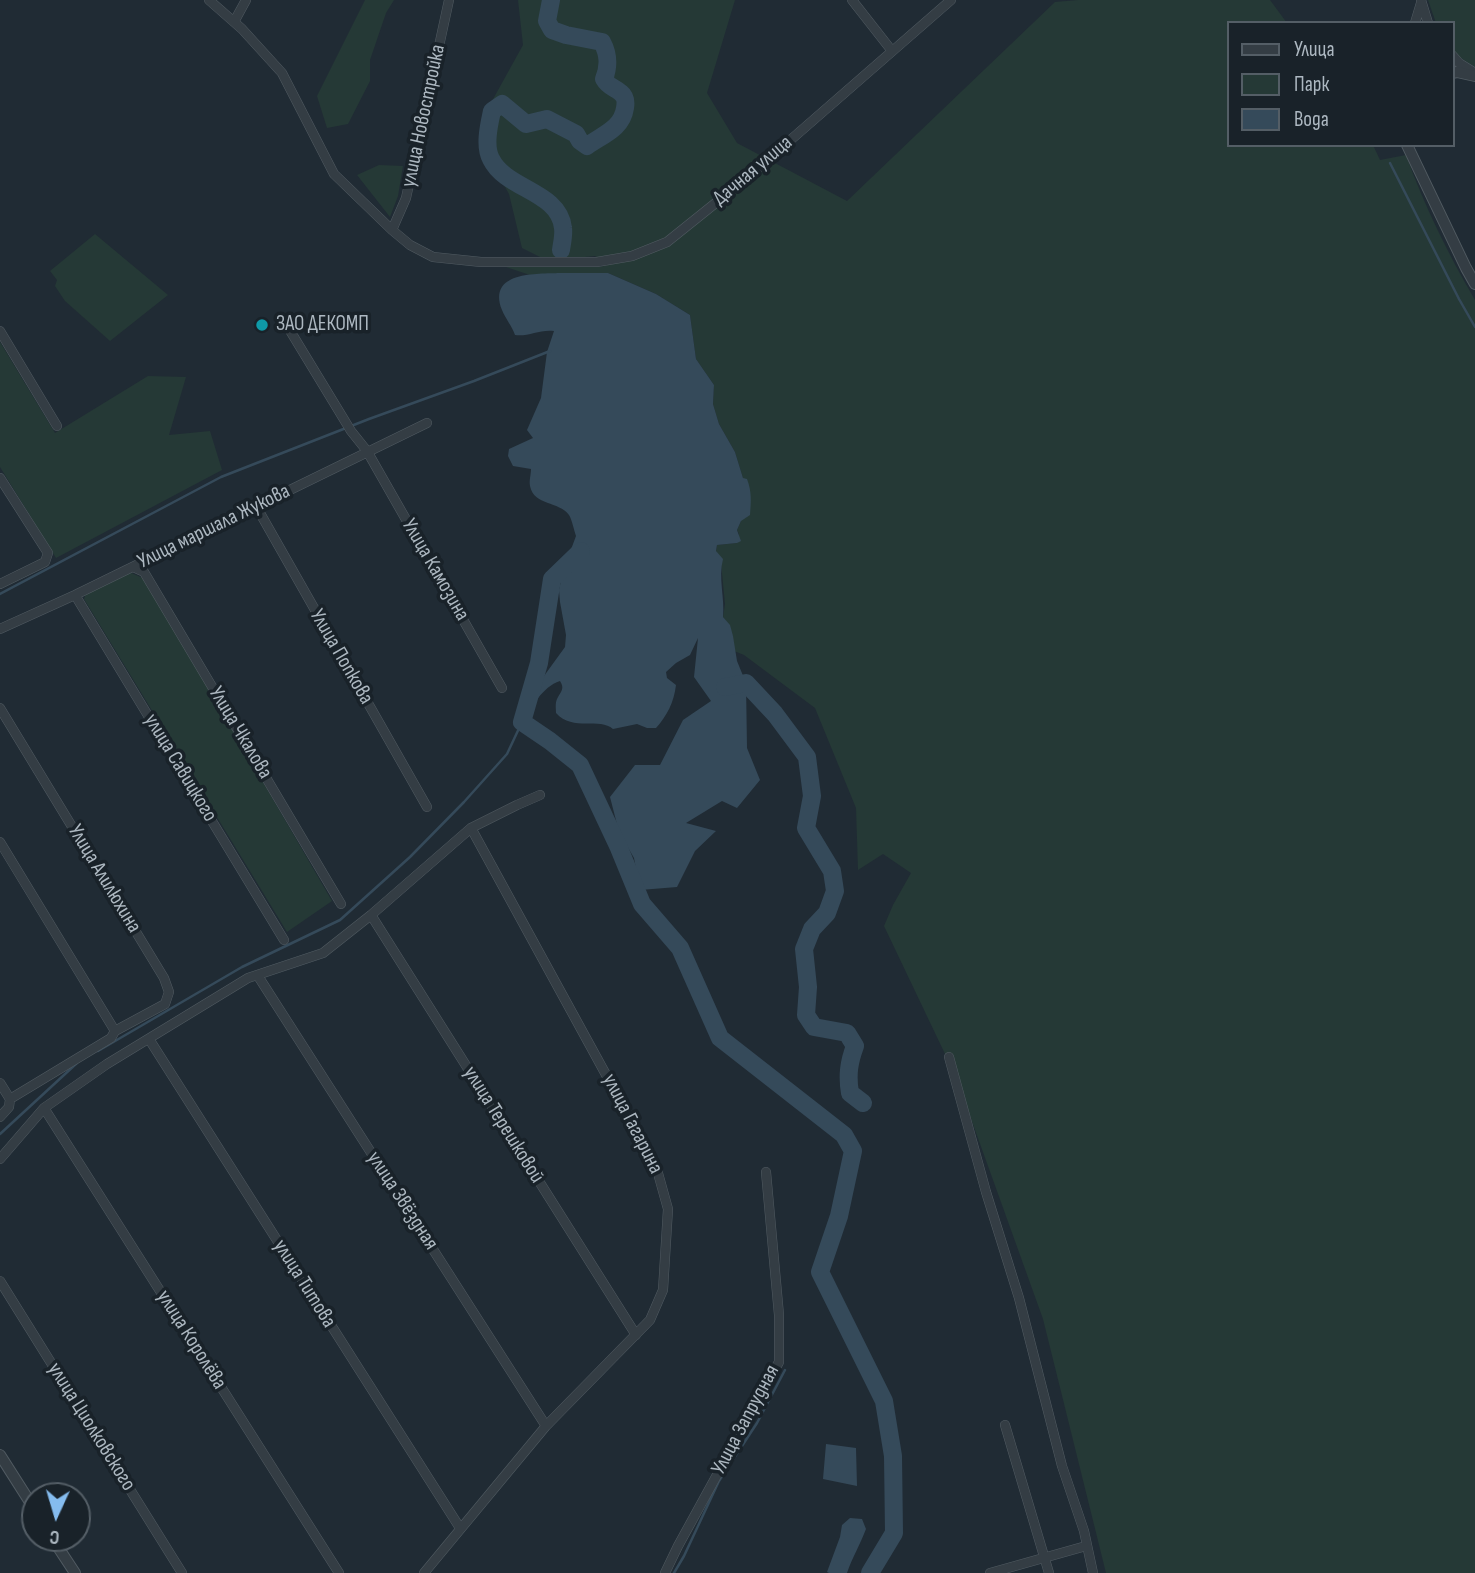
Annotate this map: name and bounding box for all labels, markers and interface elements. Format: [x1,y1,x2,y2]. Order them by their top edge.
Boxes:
legend [1226,21,1454,147]
text: Улица [1294,37,1335,62]
street label: улица Новостройка [397,42,451,190]
text: Парк [1294,72,1329,97]
text: Вода [1294,107,1329,132]
street label: Дачная улица [708,131,798,211]
place label: ЗАО ДЕКОМП [276,312,369,338]
marker: ЗАО ДЕКОМП [254,317,270,333]
street label: Улица маршала Жукова [134,479,294,575]
street label: Улица Камозина [396,515,474,625]
street label: Улица Попкова [304,605,378,709]
street label: Улица Чкалова [203,682,277,784]
street label: улица Савицкого [138,709,222,827]
street label: Улица Алилюхина [62,820,146,938]
street label: улица Терешковой [457,1062,549,1188]
street label: улица Гагарина [596,1070,668,1178]
street label: улица Звёздная [361,1147,443,1255]
street label: улица Титова [267,1235,341,1333]
street label: улица Королёва [151,1286,231,1394]
street label: улица Циолковского [42,1358,140,1496]
street label: Улица Запрудная [707,1361,785,1479]
north arrow [21,1482,91,1552]
text: С [49,1525,60,1548]

